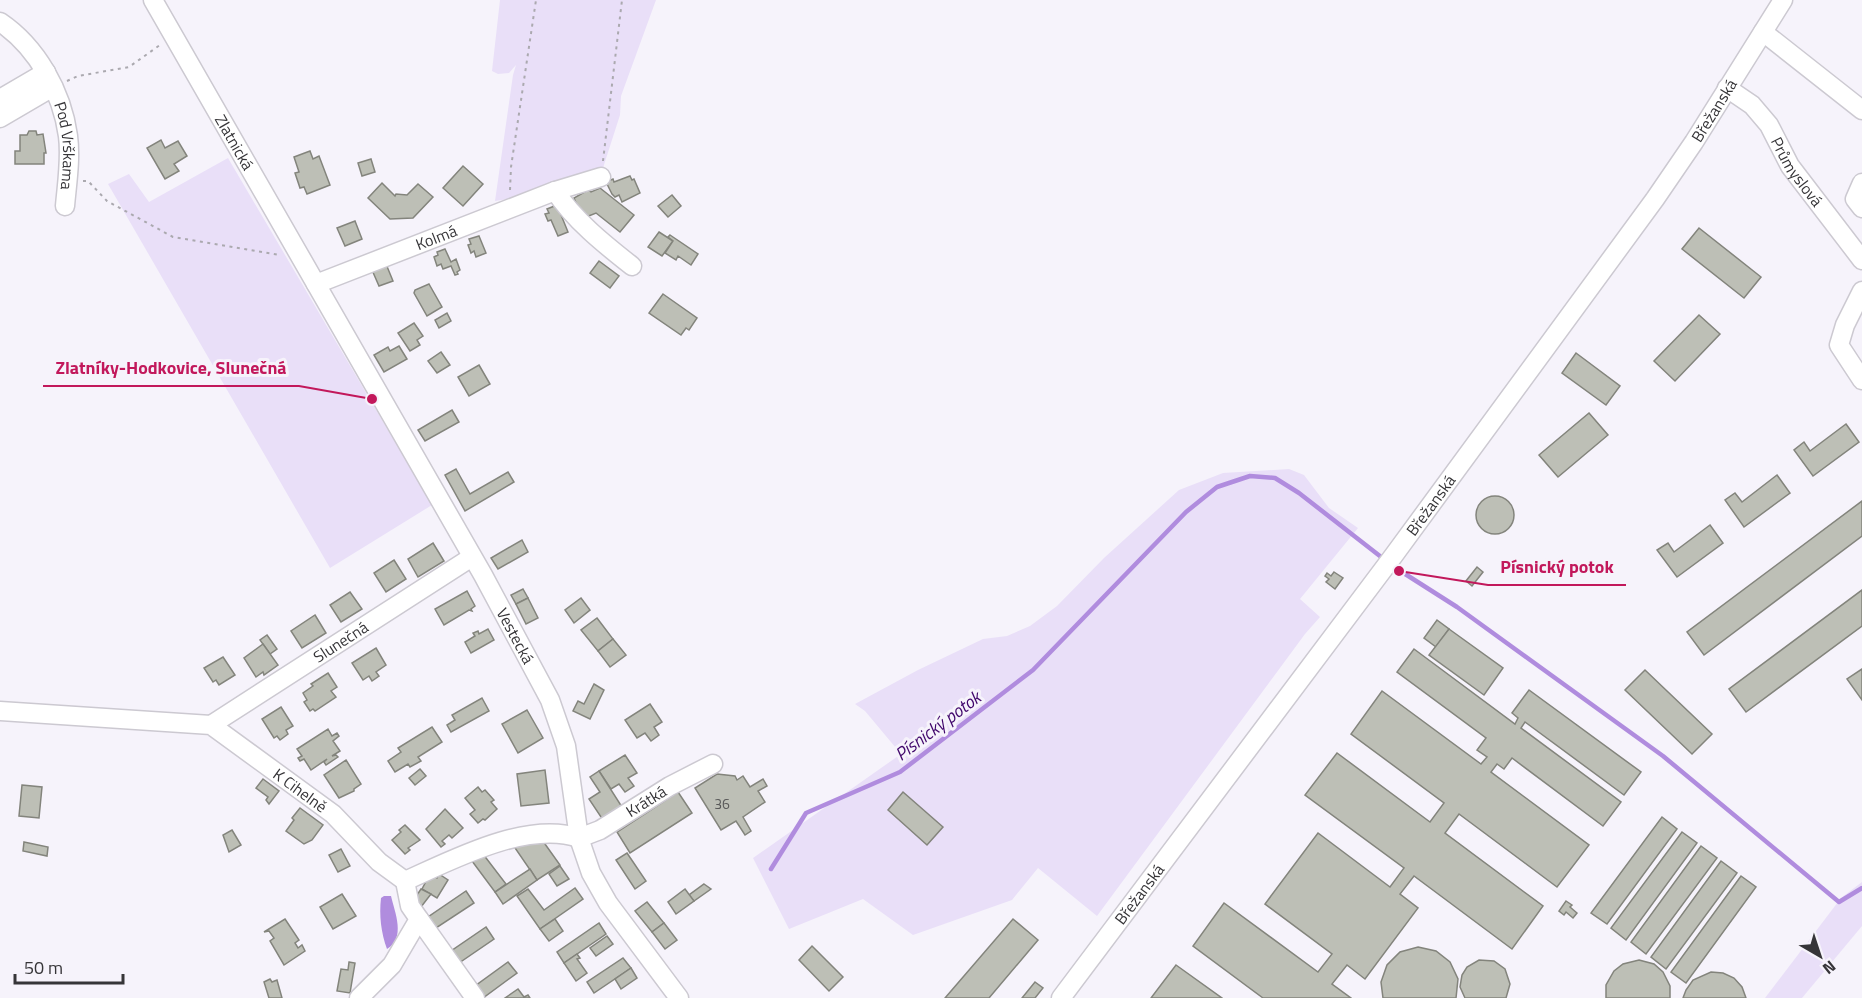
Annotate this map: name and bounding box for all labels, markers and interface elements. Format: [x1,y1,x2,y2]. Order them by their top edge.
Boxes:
street label: Břežanská [1685,74,1743,147]
street label: Pod Vrškama [48,98,81,191]
street label: Zlatnická [209,110,260,175]
street label: Průmyslová [1765,133,1829,212]
street label: Kolmá [412,218,460,256]
callout: Zlatníky-Hodkovice, Slunečná [43,350,299,386]
text: Zlatníky-Hodkovice, Slunečná [55,354,287,381]
street label: Břežanská [1400,470,1461,541]
callout: Písnický potok [1488,549,1626,585]
text: Písnický potok [1500,553,1614,580]
street label: Vestecká [491,603,541,668]
street label: Slunečná [308,615,373,668]
water label: Písnický potok [889,683,988,767]
street label: K Cihelně [268,762,332,818]
street label: Krátká [621,779,671,823]
house number: 36 [714,793,730,814]
street label: Břežanská [1108,859,1170,929]
north arrow [1790,926,1850,986]
scale bar [15,947,123,985]
text: 50 m [24,954,63,981]
text: N [1818,955,1841,980]

